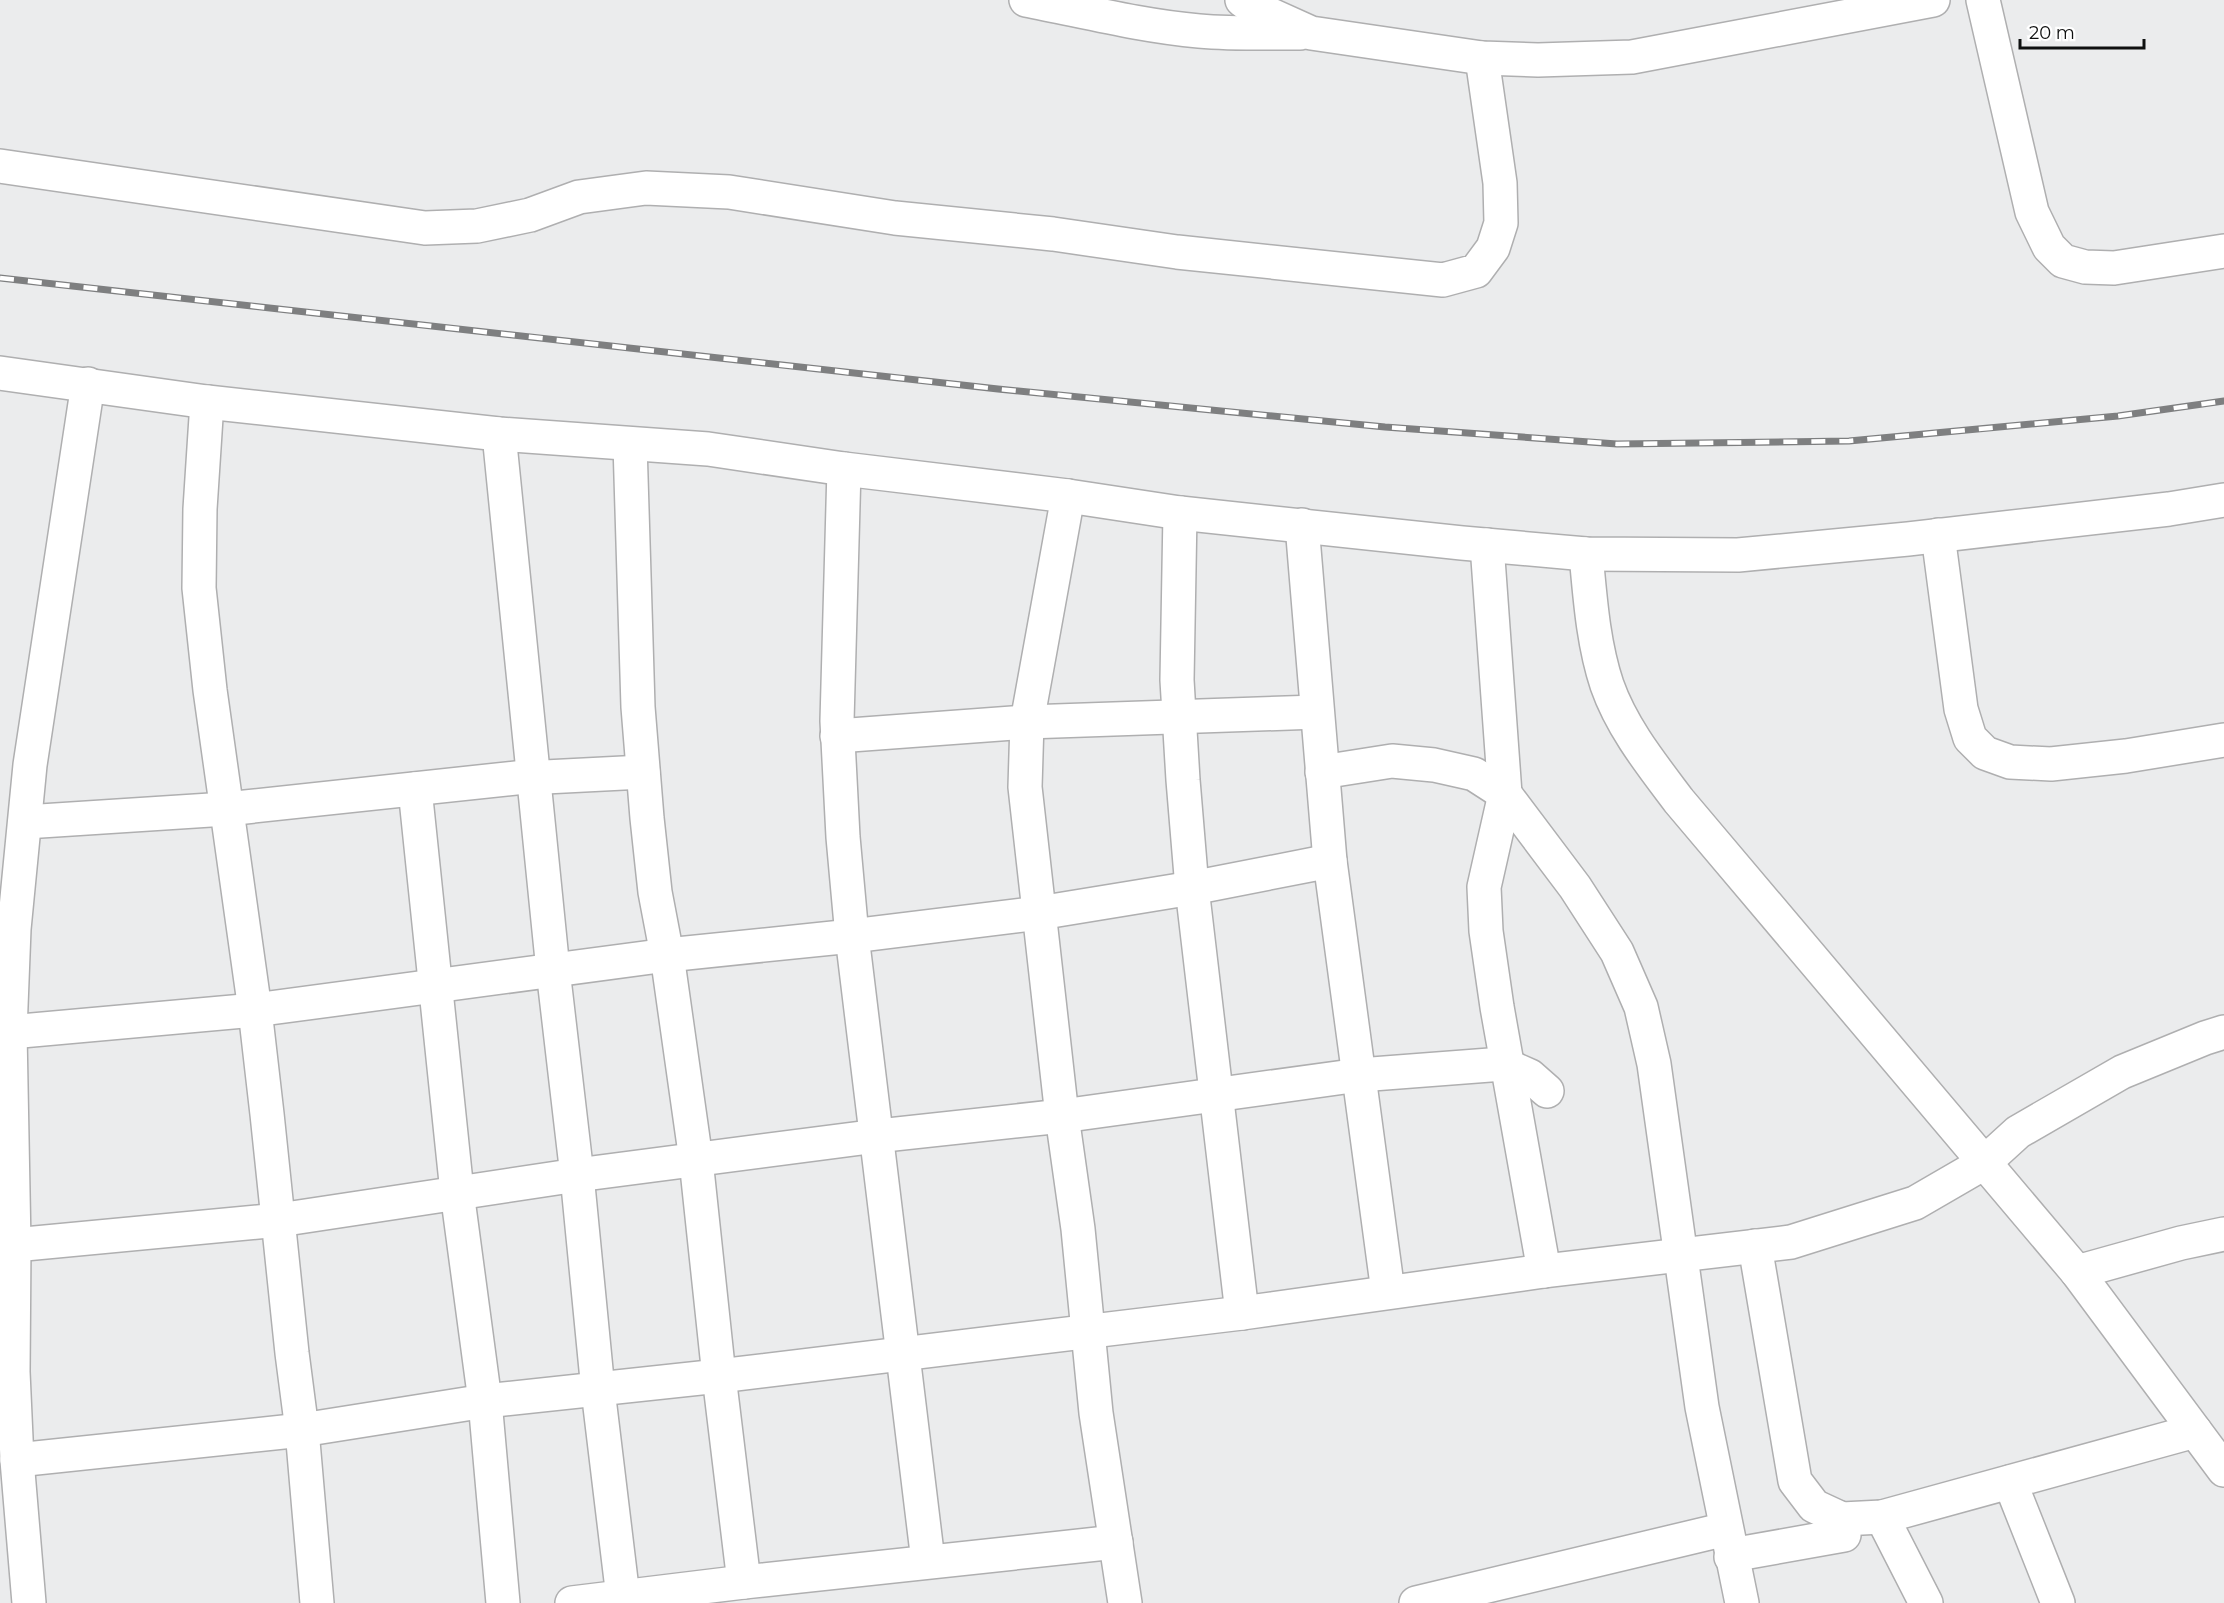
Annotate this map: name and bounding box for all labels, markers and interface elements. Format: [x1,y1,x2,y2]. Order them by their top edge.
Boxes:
scale bar [2020,12,2144,50]
text: 20 m [2029,22,2075,44]

